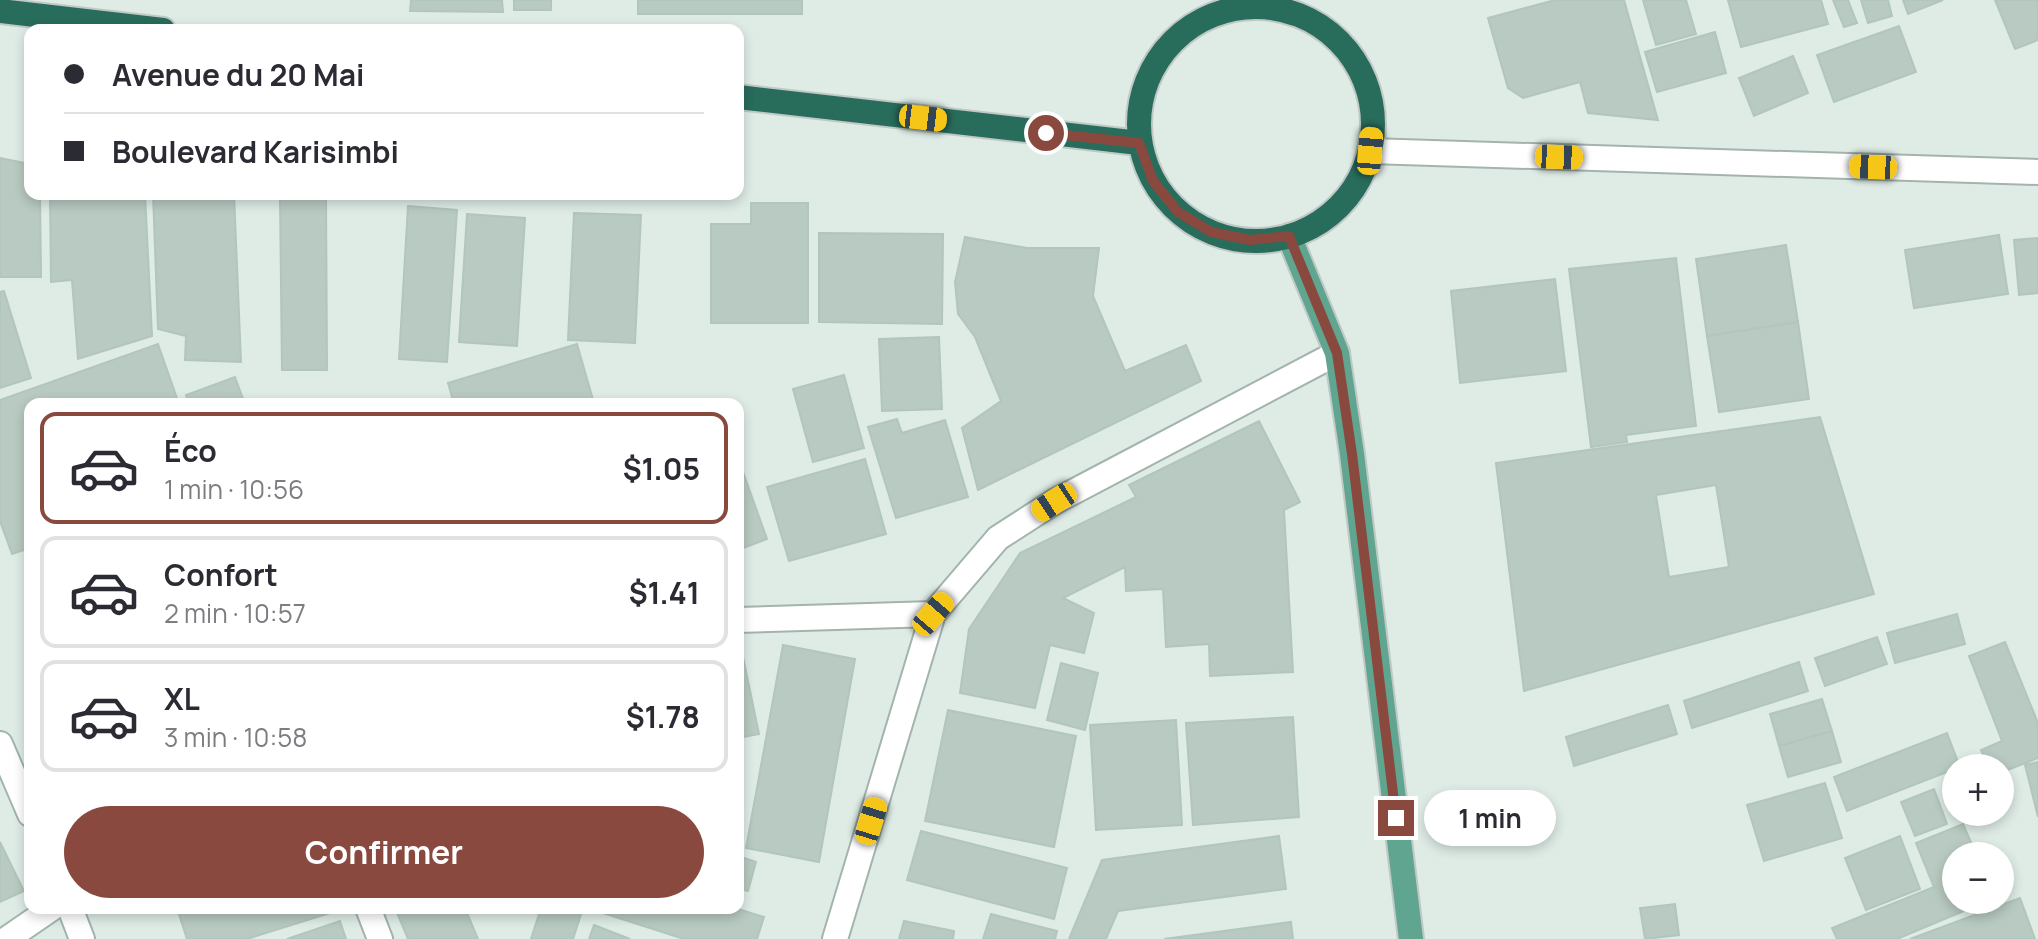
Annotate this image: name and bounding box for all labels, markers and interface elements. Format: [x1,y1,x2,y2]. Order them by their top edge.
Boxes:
text: Avenue du 20 Mai [112,54,364,95]
car [898,103,948,133]
route start [1028,115,1064,151]
car [1356,126,1384,176]
text: Boulevard Karisimbi [112,131,399,172]
car [1535,144,1583,170]
car [1849,154,1897,180]
text: Éco [164,430,217,471]
icon: car [68,432,140,504]
text: $1.05 [623,448,700,489]
text: 1 min · 10:56 [164,471,304,507]
car [1027,479,1081,525]
text: Confort [164,554,278,595]
icon: car [68,556,140,628]
text: $1.41 [629,572,700,613]
car [908,588,958,640]
text: 2 min · 10:57 [164,595,306,631]
text: XL [164,678,200,719]
icon: car [68,680,140,752]
text: $1.78 [626,696,700,737]
text: 3 min · 10:58 [164,719,307,755]
map controls [1942,754,2014,914]
button: + [1942,754,2014,826]
callout: 1 min [1424,790,1556,846]
car [853,795,889,847]
route end [1378,800,1414,836]
text: 1 min [1458,800,1522,836]
button: Confirmer [64,806,704,898]
button: − [1942,842,2014,914]

